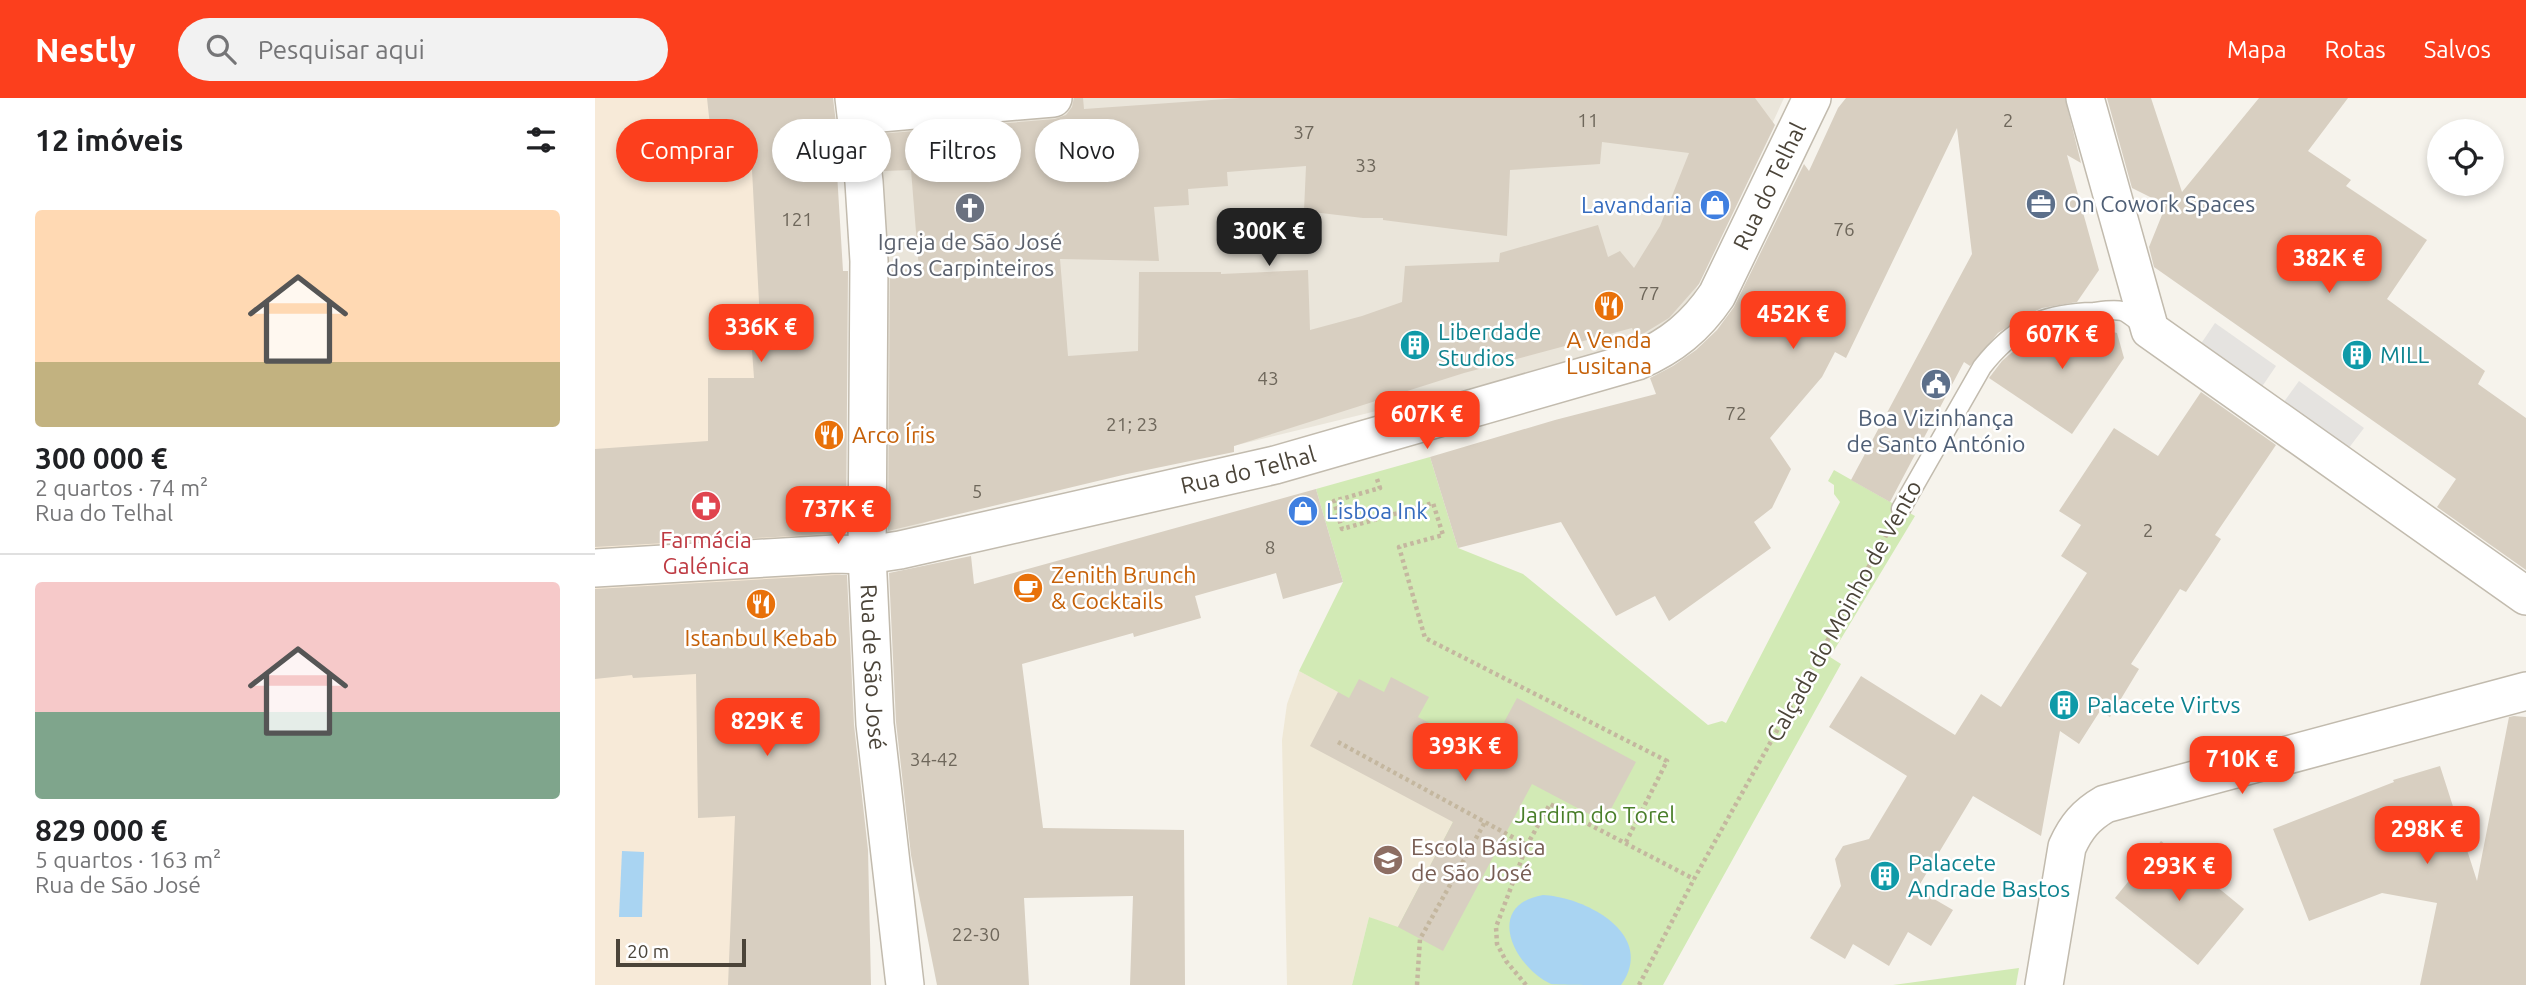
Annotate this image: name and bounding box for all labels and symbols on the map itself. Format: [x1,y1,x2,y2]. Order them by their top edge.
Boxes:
house number: 11 [1577,109,1599,131]
house number: 2 [2003,109,2013,131]
street label: Rua do Telhal [1728,118,1810,254]
house number: 37 [1293,121,1315,143]
house number: 33 [1355,154,1377,176]
office icon: On Cowork Spaces [2024,187,2058,221]
shop icon: Lavandaria [1698,188,1732,222]
church icon: Igreja de São José dos Carpinteiros [953,191,987,225]
place label: On Cowork Spaces [2064,191,2255,216]
place label: Lavandaria [1581,192,1692,217]
house number: 121 [781,208,813,230]
pin: 300K € [1212,208,1326,268]
house number: 76 [1833,218,1855,240]
place label: Igreja de São José dos Carpinteiros [878,229,1062,280]
pin: 382K € [2272,236,2386,295]
house number: 77 [1638,282,1660,304]
restaurant icon: A Venda Lusitana [1592,289,1626,323]
pin: 452K € [1736,292,1850,351]
pin: 336K € [704,304,818,364]
pin: 607K € [2005,312,2119,371]
place label: Liberdade Studios [1438,319,1542,370]
place label: A Venda Lusitana [1566,327,1652,378]
building icon: Liberdade Studios [1398,328,1432,362]
building icon: MILL [2340,338,2374,372]
place label: MILL [2380,342,2430,367]
house number: 43 [1257,367,1279,389]
public building icon: Boa Vizinhança de Santo António [1919,367,1953,401]
pin: 607K € [1370,392,1484,451]
house number: 72 [1725,402,1747,424]
place label: Boa Vizinhança de Santo António [1847,405,2025,456]
house number: 21; 23 [1106,413,1158,435]
restaurant icon: Arco Íris [812,418,846,452]
place label: Arco Íris [852,421,935,447]
street label: Rua do Telhal [1178,441,1318,498]
street label: Calçada do Moinho de Vento [1761,476,1926,746]
house number: 5 [972,480,982,502]
pin: 737K € [781,486,895,546]
pharmacy icon: Farmácia Galénica [689,489,723,523]
shop icon: Lisboa Ink [1286,494,1320,528]
place label: Lisboa Ink [1326,498,1428,523]
house number: 2 [2143,519,2153,541]
place label: Farmácia Galénica [660,527,752,578]
house number: 8 [1265,536,1275,558]
place label: Zenith Brunch & Cocktails [1051,562,1196,613]
cafe icon: Zenith Brunch & Cocktails [1011,571,1045,605]
street label: Rua de São José [856,584,891,751]
restaurant icon: Istanbul Kebab [744,587,778,621]
place label: Istanbul Kebab [685,625,837,650]
building icon: Palacete Virtvs [2047,688,2081,722]
place label: Palacete Virtvs [2087,692,2240,717]
pin: 829K € [710,698,824,758]
pin: 393K € [1408,724,1522,783]
pin: 710K € [2185,736,2299,796]
house number: 34-42 [910,748,958,770]
park label: Jardim do Torel [1515,802,1675,827]
pin: 298K € [2370,806,2484,866]
place label: Escola Básica de São José [1411,834,1546,885]
school or university icon: Escola Básica de São José [1371,843,1405,877]
pin: 293K € [2122,844,2236,903]
place label: Palacete Andrade Bastos [1908,850,2070,901]
building icon: Palacete Andrade Bastos [1868,859,1902,893]
house number: 22-30 [952,923,1000,945]
scale bar [616,936,745,968]

